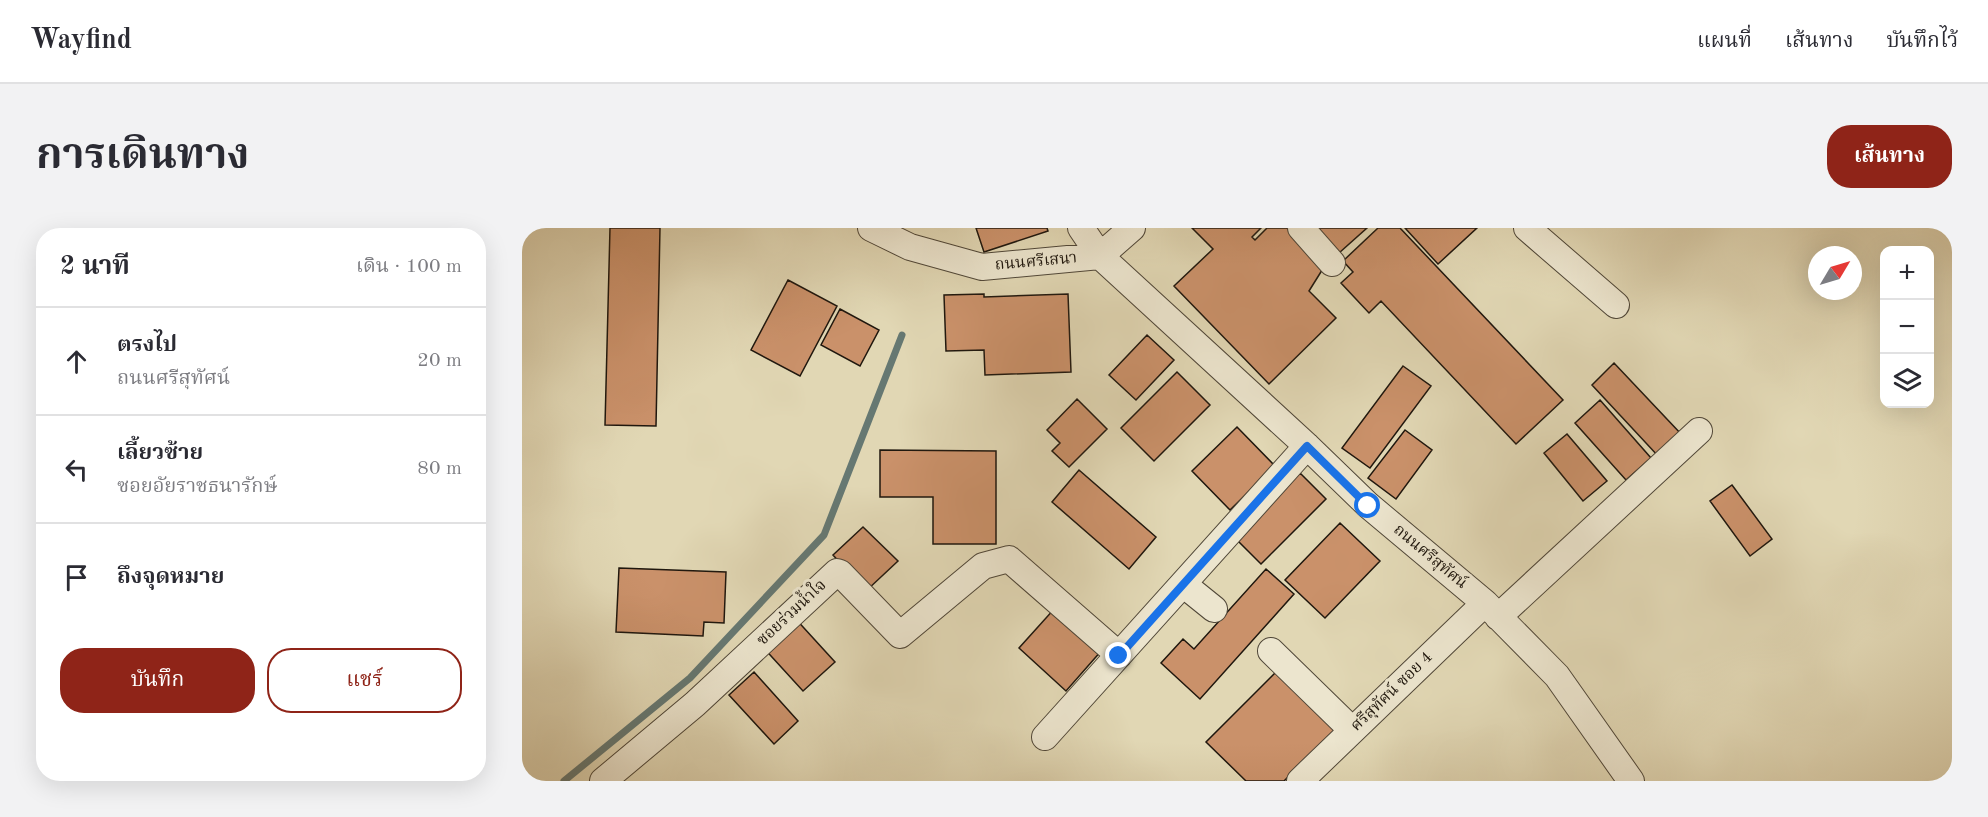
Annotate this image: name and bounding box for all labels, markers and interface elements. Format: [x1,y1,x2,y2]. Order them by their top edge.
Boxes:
text: Wayfind [30,27,132,55]
text: แผนที่ [1697,31,1752,52]
text: เส้นทาง [1785,31,1853,52]
text: บันทึกไว้ [1886,31,1958,52]
button: เส้นทาง [1827,125,1952,188]
text: การเดินทาง [36,136,249,178]
north arrow [1808,246,1862,300]
map controls [1880,246,1934,408]
button: + [1880,246,1934,300]
street label: ถนนศรีเสนา [994,248,1078,274]
text: 2 นาที [60,254,130,280]
text: เดิน · 100 m [356,257,462,277]
button: − [1880,300,1934,354]
text: ตรงไป [117,334,177,356]
icon: ahead [60,345,93,378]
text: 20 m [417,351,462,371]
button: layers [1880,354,1934,408]
text: ถนนศรีสุทัศน์ [117,369,230,389]
text: เลี้ยวซ้าย [117,442,203,464]
icon: left [60,453,93,486]
text: 80 m [417,459,462,479]
text: ซอยอัยราชธนารักษ์ [117,477,277,497]
route start [1354,492,1380,518]
street label: ถนนศรีสุทัศน์ [1389,519,1472,594]
icon: arrive [60,561,93,594]
text: ถึงจุดหมาย [117,566,224,588]
street label: ซอยร่วมน้ำใจ [751,574,830,649]
route end [1105,642,1131,668]
street label: ศรีสุทัศน์ ซอย 4 [1346,647,1437,736]
button: บันทึก [60,648,255,713]
button: แชร์ [267,648,462,713]

